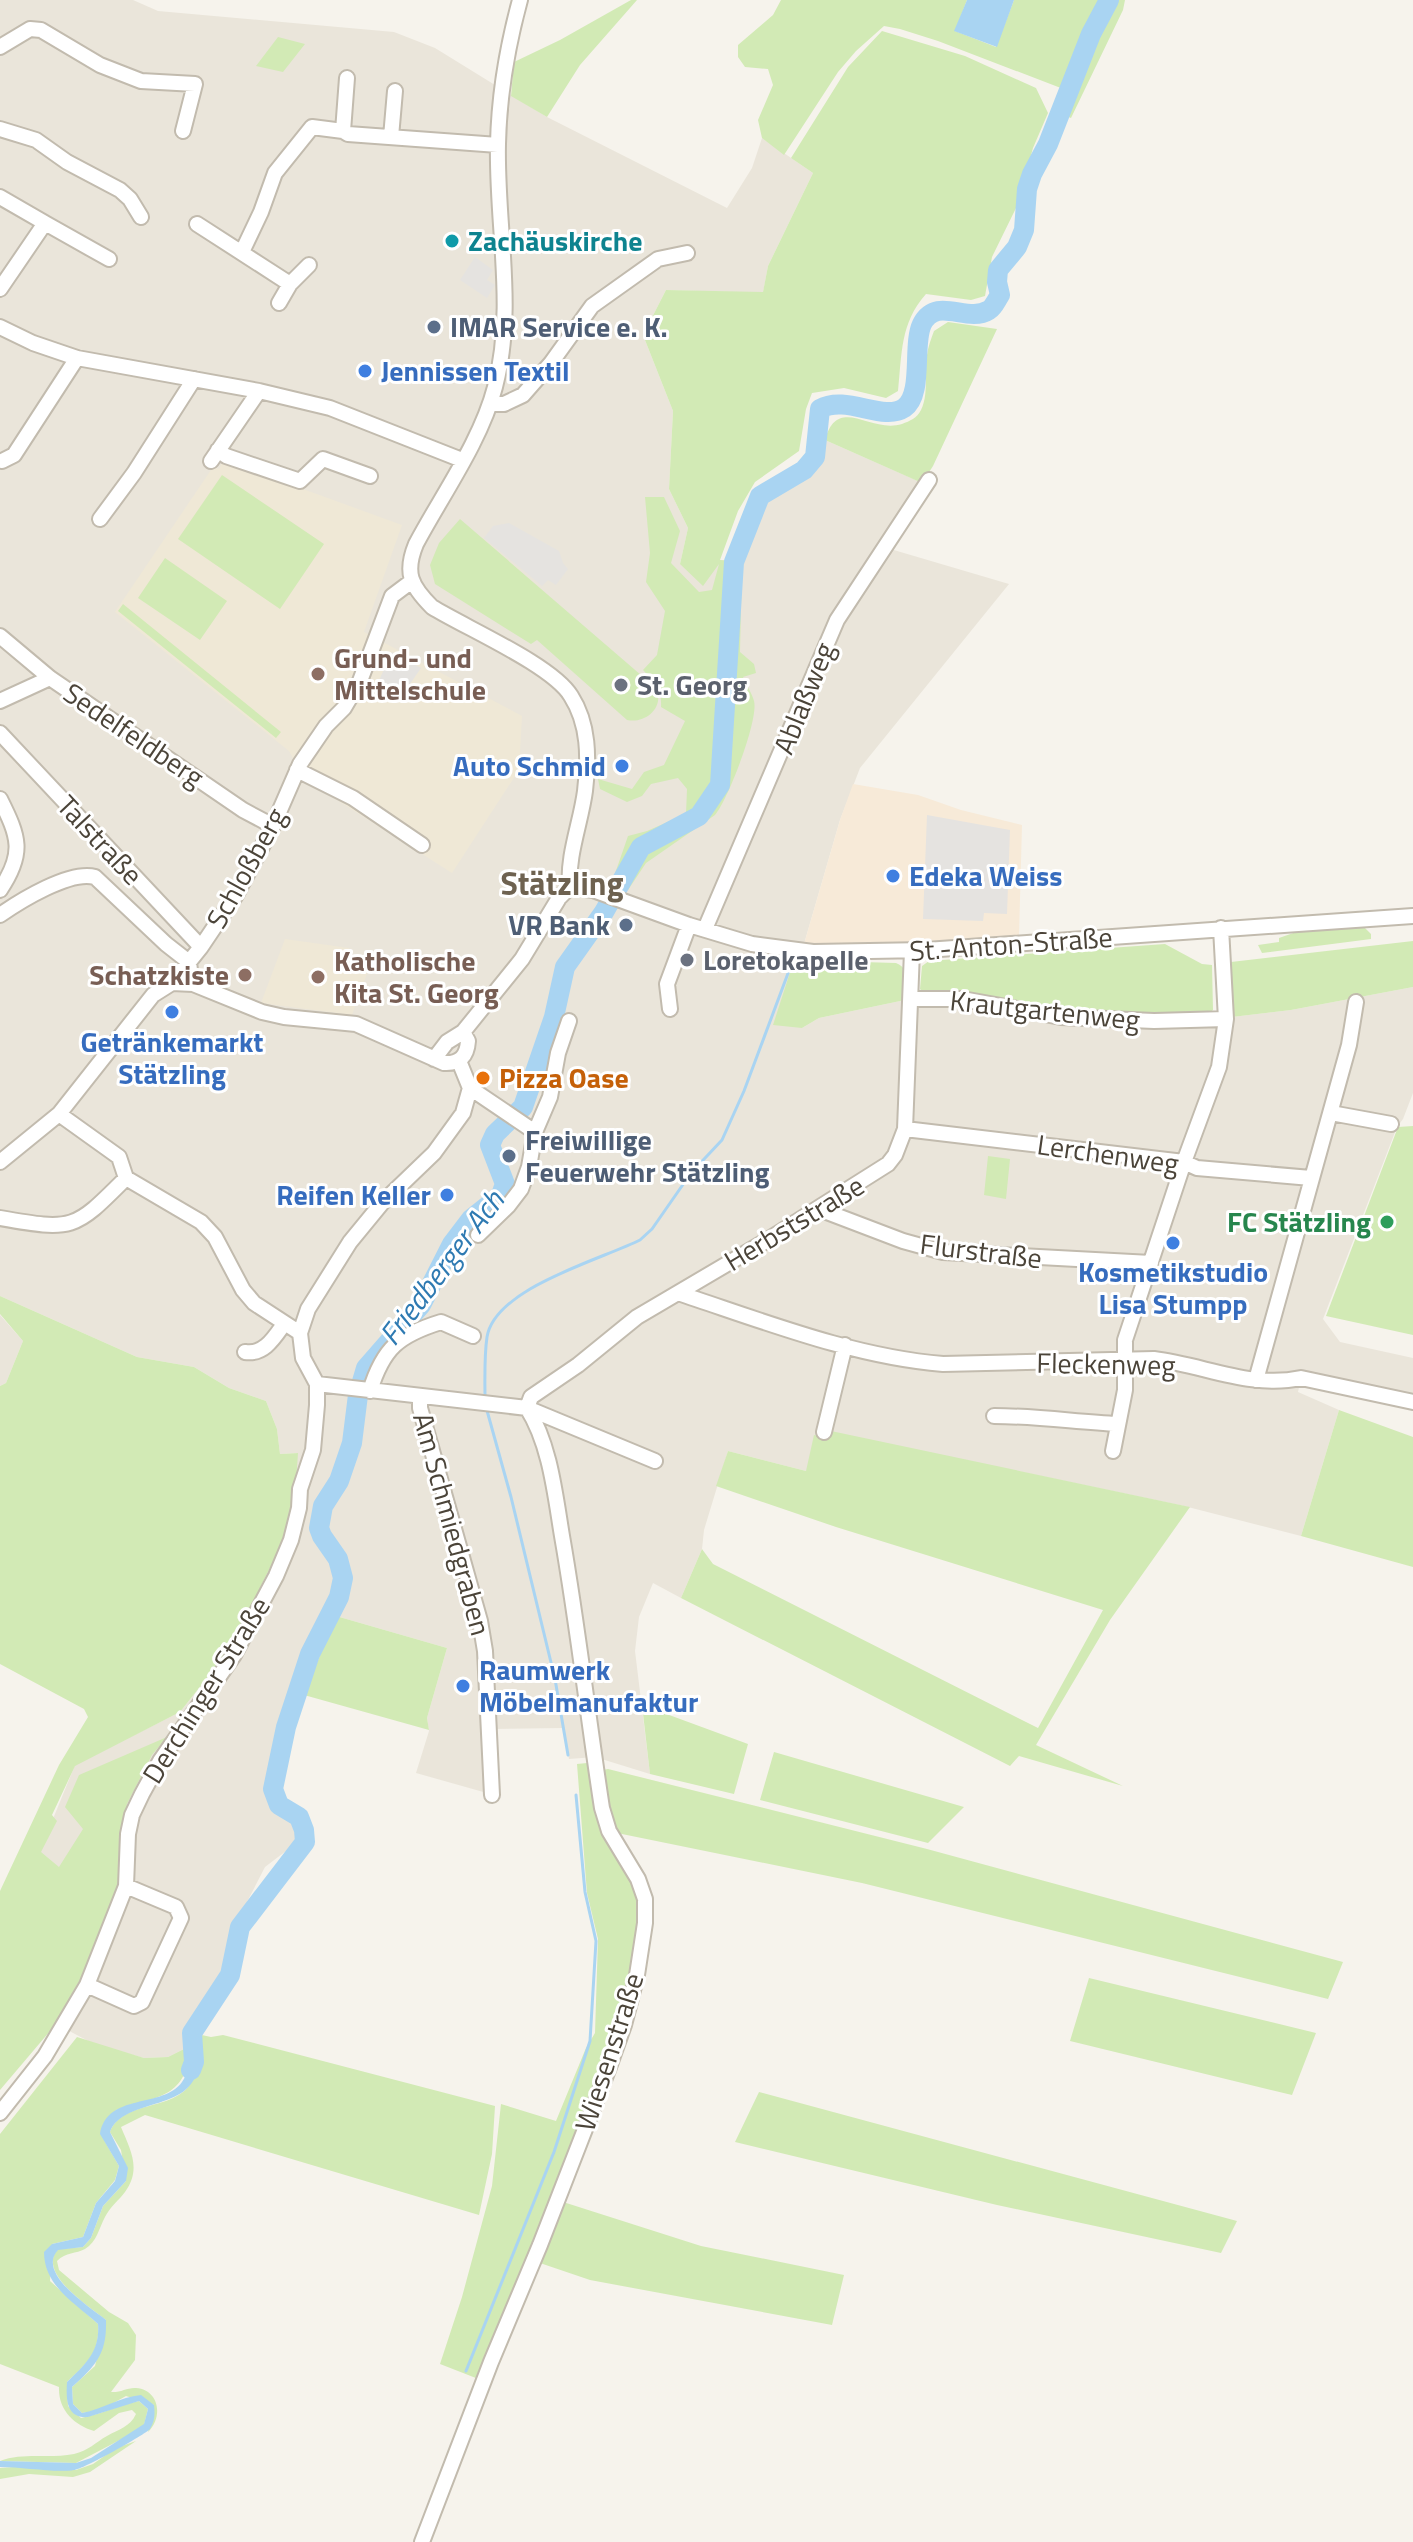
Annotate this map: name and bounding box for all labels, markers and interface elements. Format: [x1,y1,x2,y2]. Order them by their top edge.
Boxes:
place label: Zachäuskirche [468,219,643,262]
marker: Zachäuskirche [443,232,461,250]
place label: IMAR Service e. K. [450,305,668,348]
marker: IMAR Service e. K. [425,318,443,336]
place label: Jennissen Textil [381,349,569,392]
marker: Jennissen Textil [356,362,374,380]
street label: Ablaßweg [762,635,845,760]
place label: Grund- und Mittelschule [334,636,486,711]
place label: St. Georg [637,663,747,706]
marker: Grund- und Mittelschule [309,665,327,683]
street label: Sedelfeldberg [55,671,213,798]
marker: St. Georg [612,676,630,694]
place label: Auto Schmid [453,744,606,787]
marker: Auto Schmid [613,757,631,775]
street label: Talstraße [47,785,153,894]
street label: Schloßberg [195,799,296,936]
place label: Edeka Weiss [909,854,1062,897]
district label: Stätzling [500,859,624,907]
marker: Edeka Weiss [884,867,902,885]
place label: VR Bank [508,903,611,946]
street label: St.-Anton-Straße [908,915,1114,972]
marker: VR Bank [617,916,635,934]
place label: Loretokapelle [703,938,869,981]
place label: Katholische Kita St. Georg [334,939,499,1014]
marker: Loretokapelle [678,951,696,969]
place label: Schatzkiste [89,953,229,996]
marker: Schatzkiste [236,966,254,984]
marker: Katholische Kita St. Georg [309,968,327,986]
street label: Krautgartenweg [948,978,1142,1041]
marker: Getränkemarkt Stätzling [163,1003,181,1021]
place label: Getränkemarkt Stätzling [80,1020,264,1095]
place label: Pizza Oase [499,1056,629,1099]
marker: Pizza Oase [474,1069,492,1087]
place label: Freiwillige Feuerwehr Stätzling [525,1118,770,1193]
street label: Lerchenweg [1034,1122,1182,1185]
marker: Freiwillige Feuerwehr Stätzling [500,1147,518,1165]
street label: Herbststraße [715,1164,872,1281]
place label: Reifen Keller [276,1173,431,1216]
water label: Friedberger Ach [367,1179,516,1355]
marker: Reifen Keller [438,1186,456,1204]
place label: FC Stätzling [1227,1200,1371,1243]
marker: FC Stätzling [1378,1213,1396,1231]
street label: Flurstraße [918,1222,1044,1279]
marker: Kosmetikstudio Lisa Stumpp [1164,1234,1182,1252]
place label: Kosmetikstudio Lisa Stumpp [1078,1250,1268,1325]
street label: Fleckenweg [1036,1341,1176,1386]
street label: Am Schmiedgraben [402,1408,503,1640]
street label: Derchinger Straße [131,1588,280,1791]
place label: Raumwerk Möbelmanufaktur [479,1648,698,1723]
marker: Raumwerk Möbelmanufaktur [454,1677,472,1695]
street label: Wiesenstraße [563,1967,654,2137]

